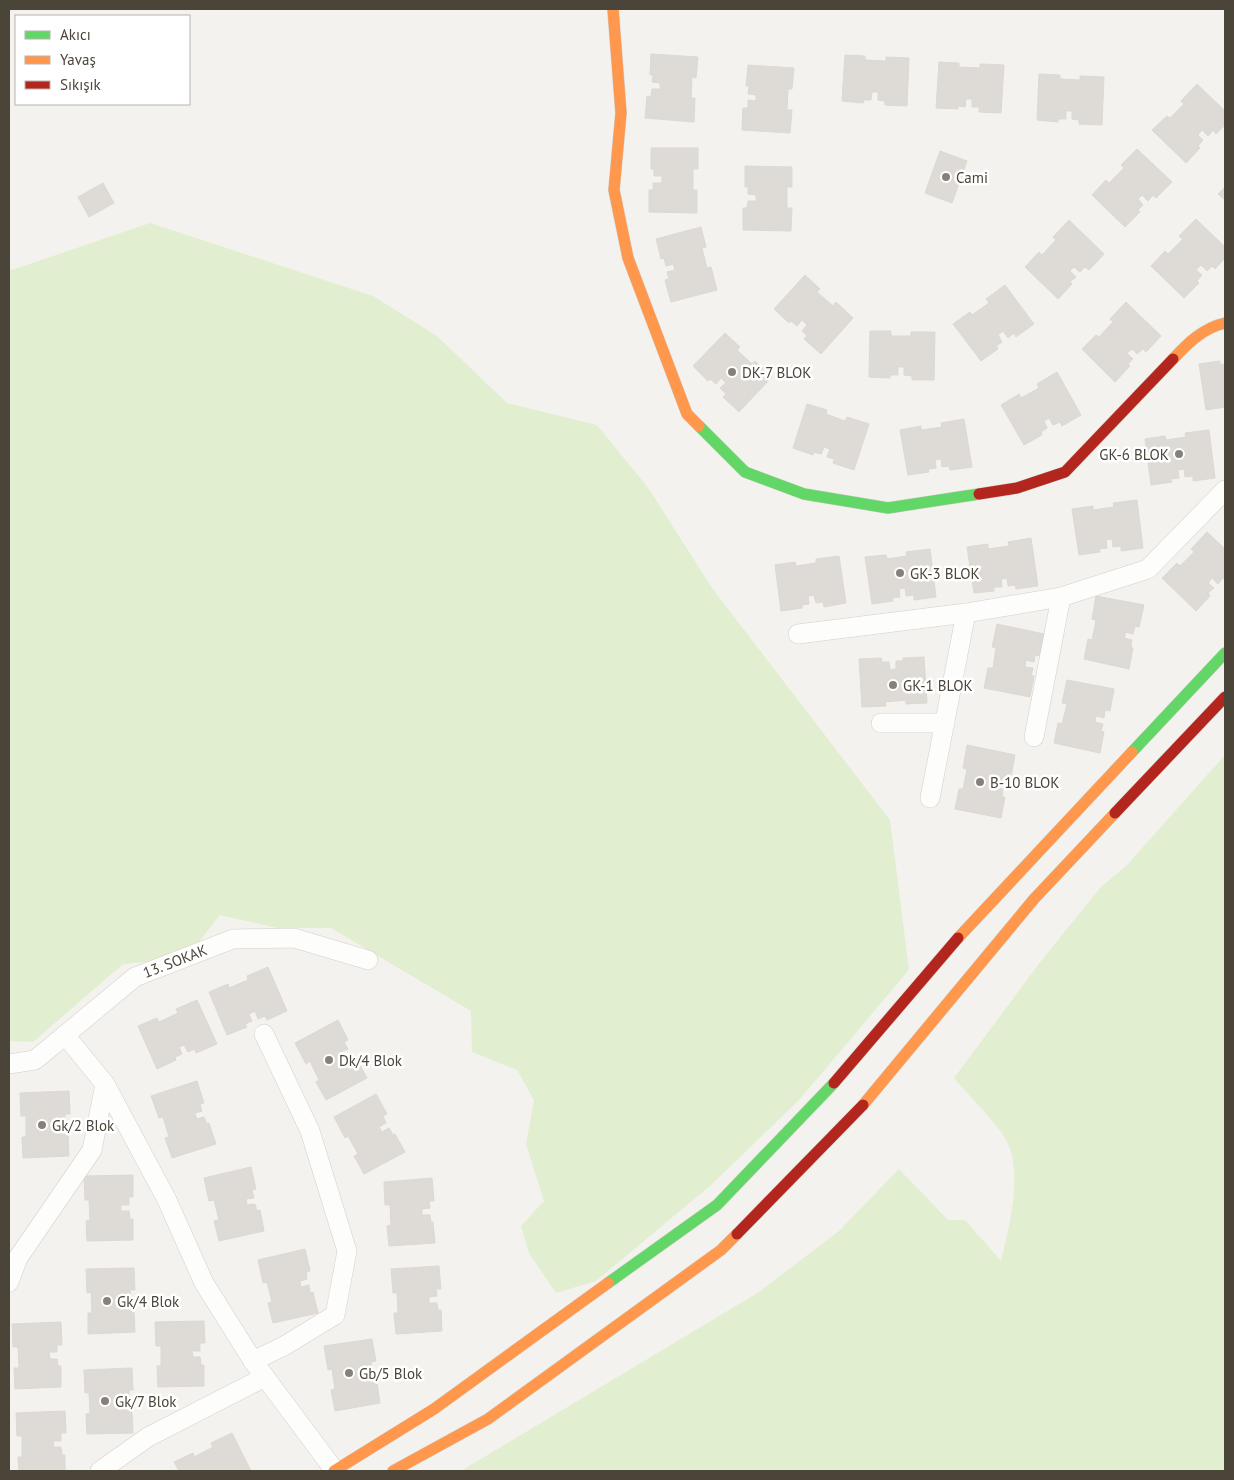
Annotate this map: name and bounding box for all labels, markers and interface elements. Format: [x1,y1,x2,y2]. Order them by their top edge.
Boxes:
legend [15,15,190,105]
text: Akıcı [60,25,91,44]
text: Yavaş [60,50,96,69]
text: Sıkışık [60,75,102,94]
place label: Cami [956,168,988,187]
marker: Cami [940,171,952,183]
place label: DK-7 BLOK [742,363,811,382]
marker: DK-7 BLOK [726,366,738,378]
place label: GK-6 BLOK [1099,445,1169,464]
marker: GK-6 BLOK [1173,448,1185,460]
place label: GK-3 BLOK [910,564,980,583]
marker: GK-3 BLOK [894,567,906,579]
place label: GK-1 BLOK [903,676,973,695]
marker: GK-1 BLOK [887,679,899,691]
place label: B-10 BLOK [990,773,1059,792]
marker: B-10 BLOK [974,776,986,788]
street label: 13. SOKAK [140,940,210,982]
place label: Dk/4 Blok [339,1051,403,1070]
marker: Dk/4 Blok [323,1054,335,1066]
place label: Gk/2 Blok [52,1116,115,1135]
marker: Gk/2 Blok [36,1119,48,1131]
place label: Gk/4 Blok [117,1292,180,1311]
marker: Gk/4 Blok [101,1295,113,1307]
place label: Gb/5 Blok [359,1364,423,1383]
marker: Gb/5 Blok [343,1367,355,1379]
place label: Gk/7 Blok [115,1392,177,1411]
marker: Gk/7 Blok [99,1395,111,1407]

